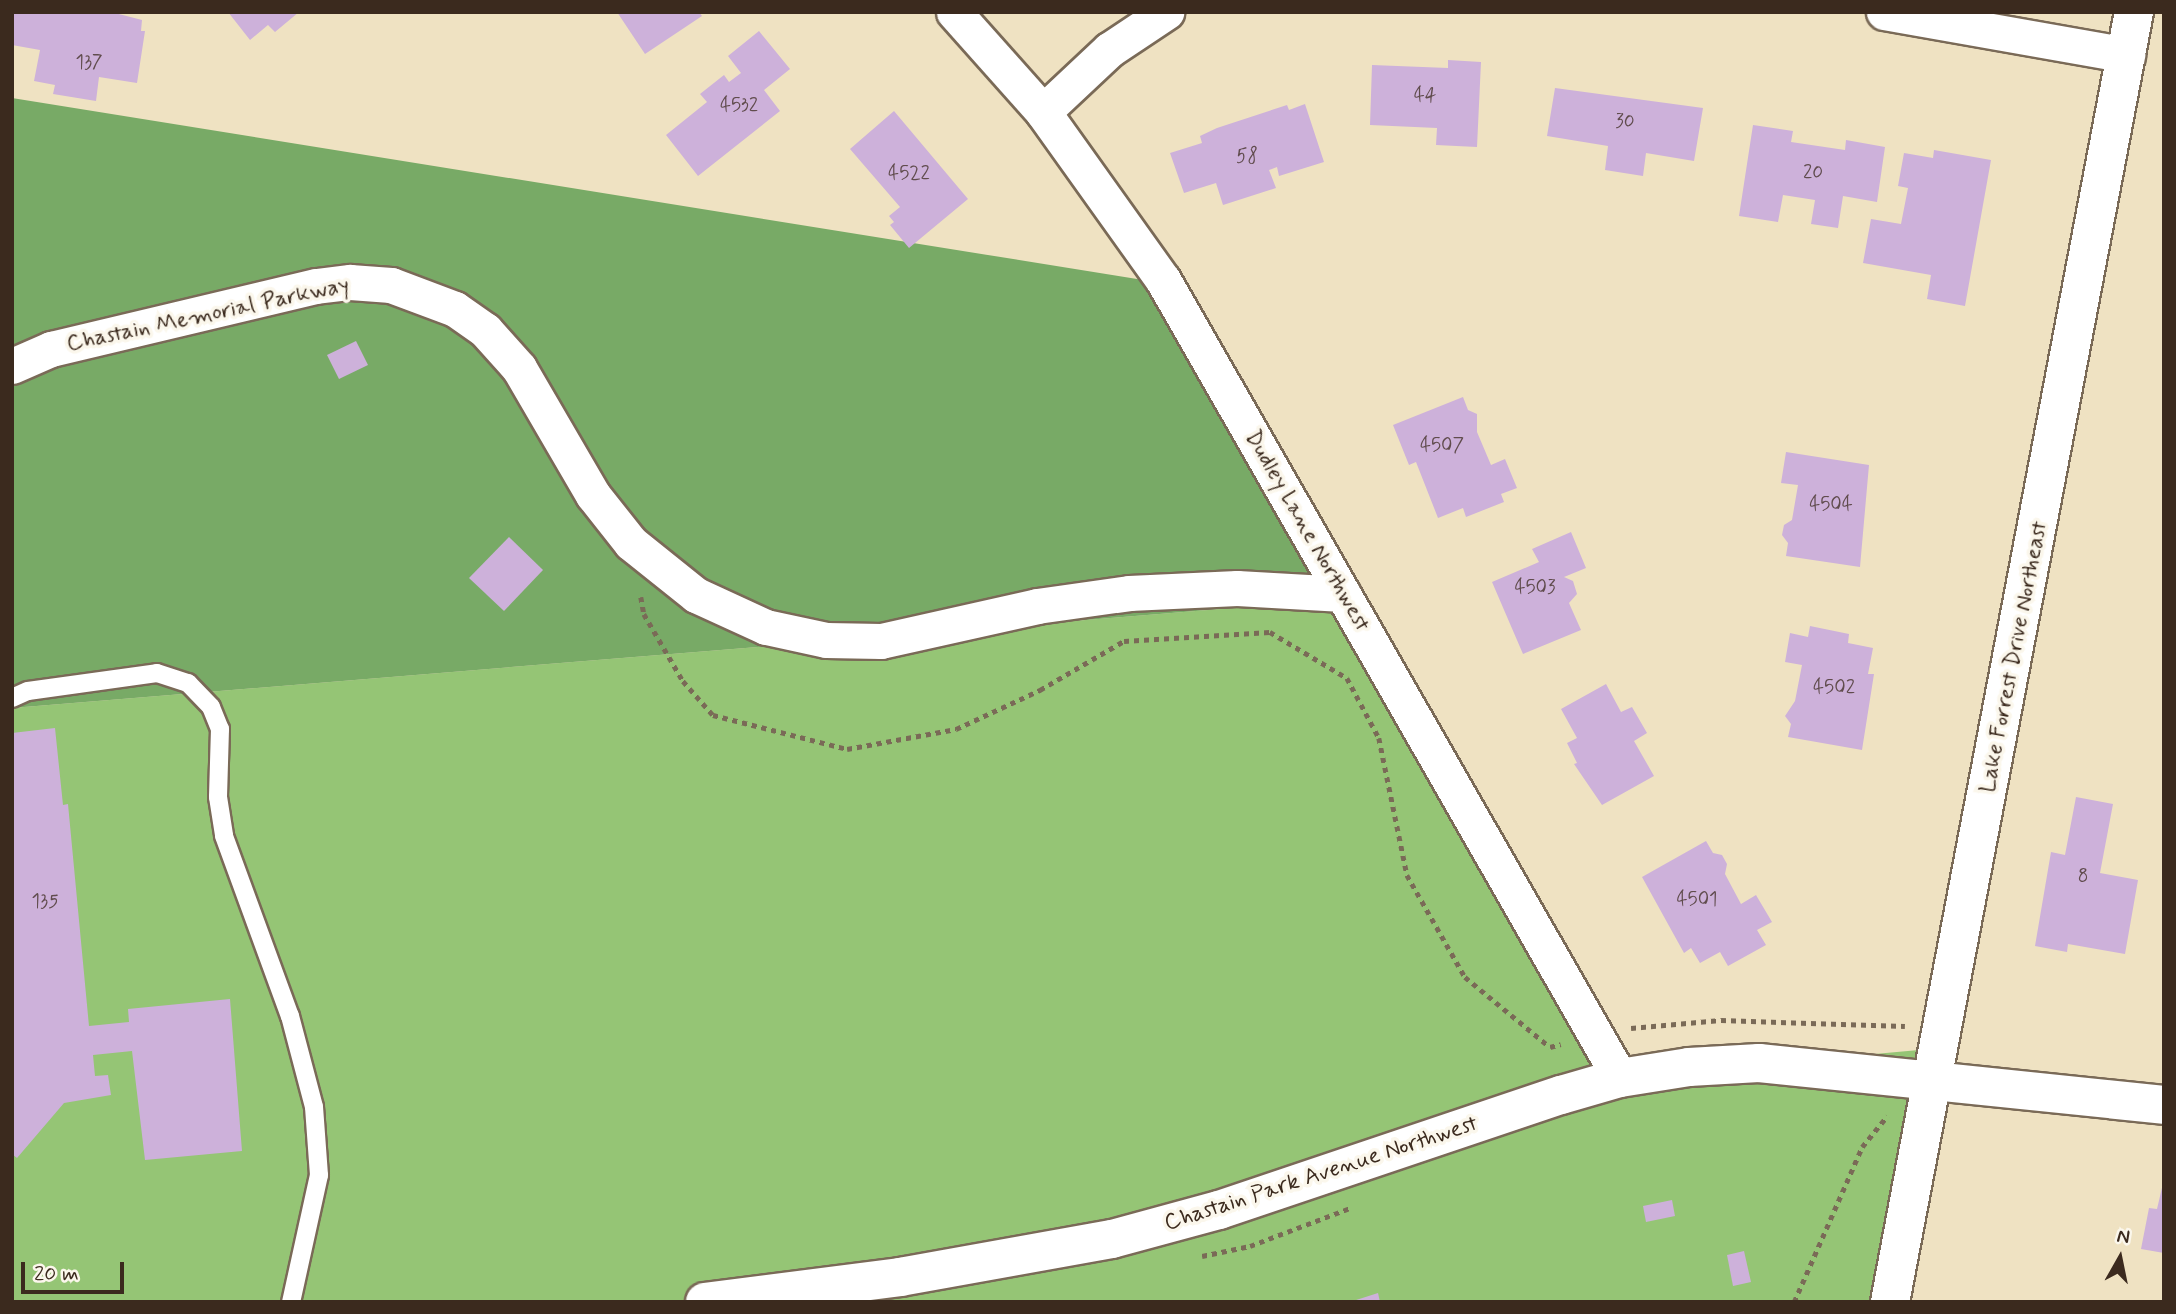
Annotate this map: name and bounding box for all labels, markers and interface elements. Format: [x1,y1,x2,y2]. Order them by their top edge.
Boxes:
house number: 137 [75,52,103,74]
house number: 44 [1414,85,1436,107]
house number: 4532 [720,95,758,117]
house number: 30 [1615,111,1635,133]
house number: 58 [1236,146,1258,168]
house number: 20 [1803,162,1823,184]
house number: 4522 [888,163,930,185]
street label: Chastain Memorial Parkway [69,273,347,357]
street label: Dudley Lane Northwest [1239,428,1375,634]
house number: 4507 [1420,435,1464,457]
house number: 4504 [1809,494,1853,516]
street label: Lake Forrest Drive Northeast [1974,517,2054,797]
house number: 4503 [1514,577,1556,599]
house number: 4502 [1813,677,1855,699]
house number: 8 [2078,866,2088,888]
house number: 4501 [1676,889,1718,911]
house number: 135 [31,891,59,913]
street label: Chastain Park Avenue Northwest [1166,1112,1476,1236]
north arrow [2085,1223,2155,1293]
text: N [2115,1223,2132,1250]
scale bar [24,1248,128,1292]
text: 20 m [34,1260,79,1288]

